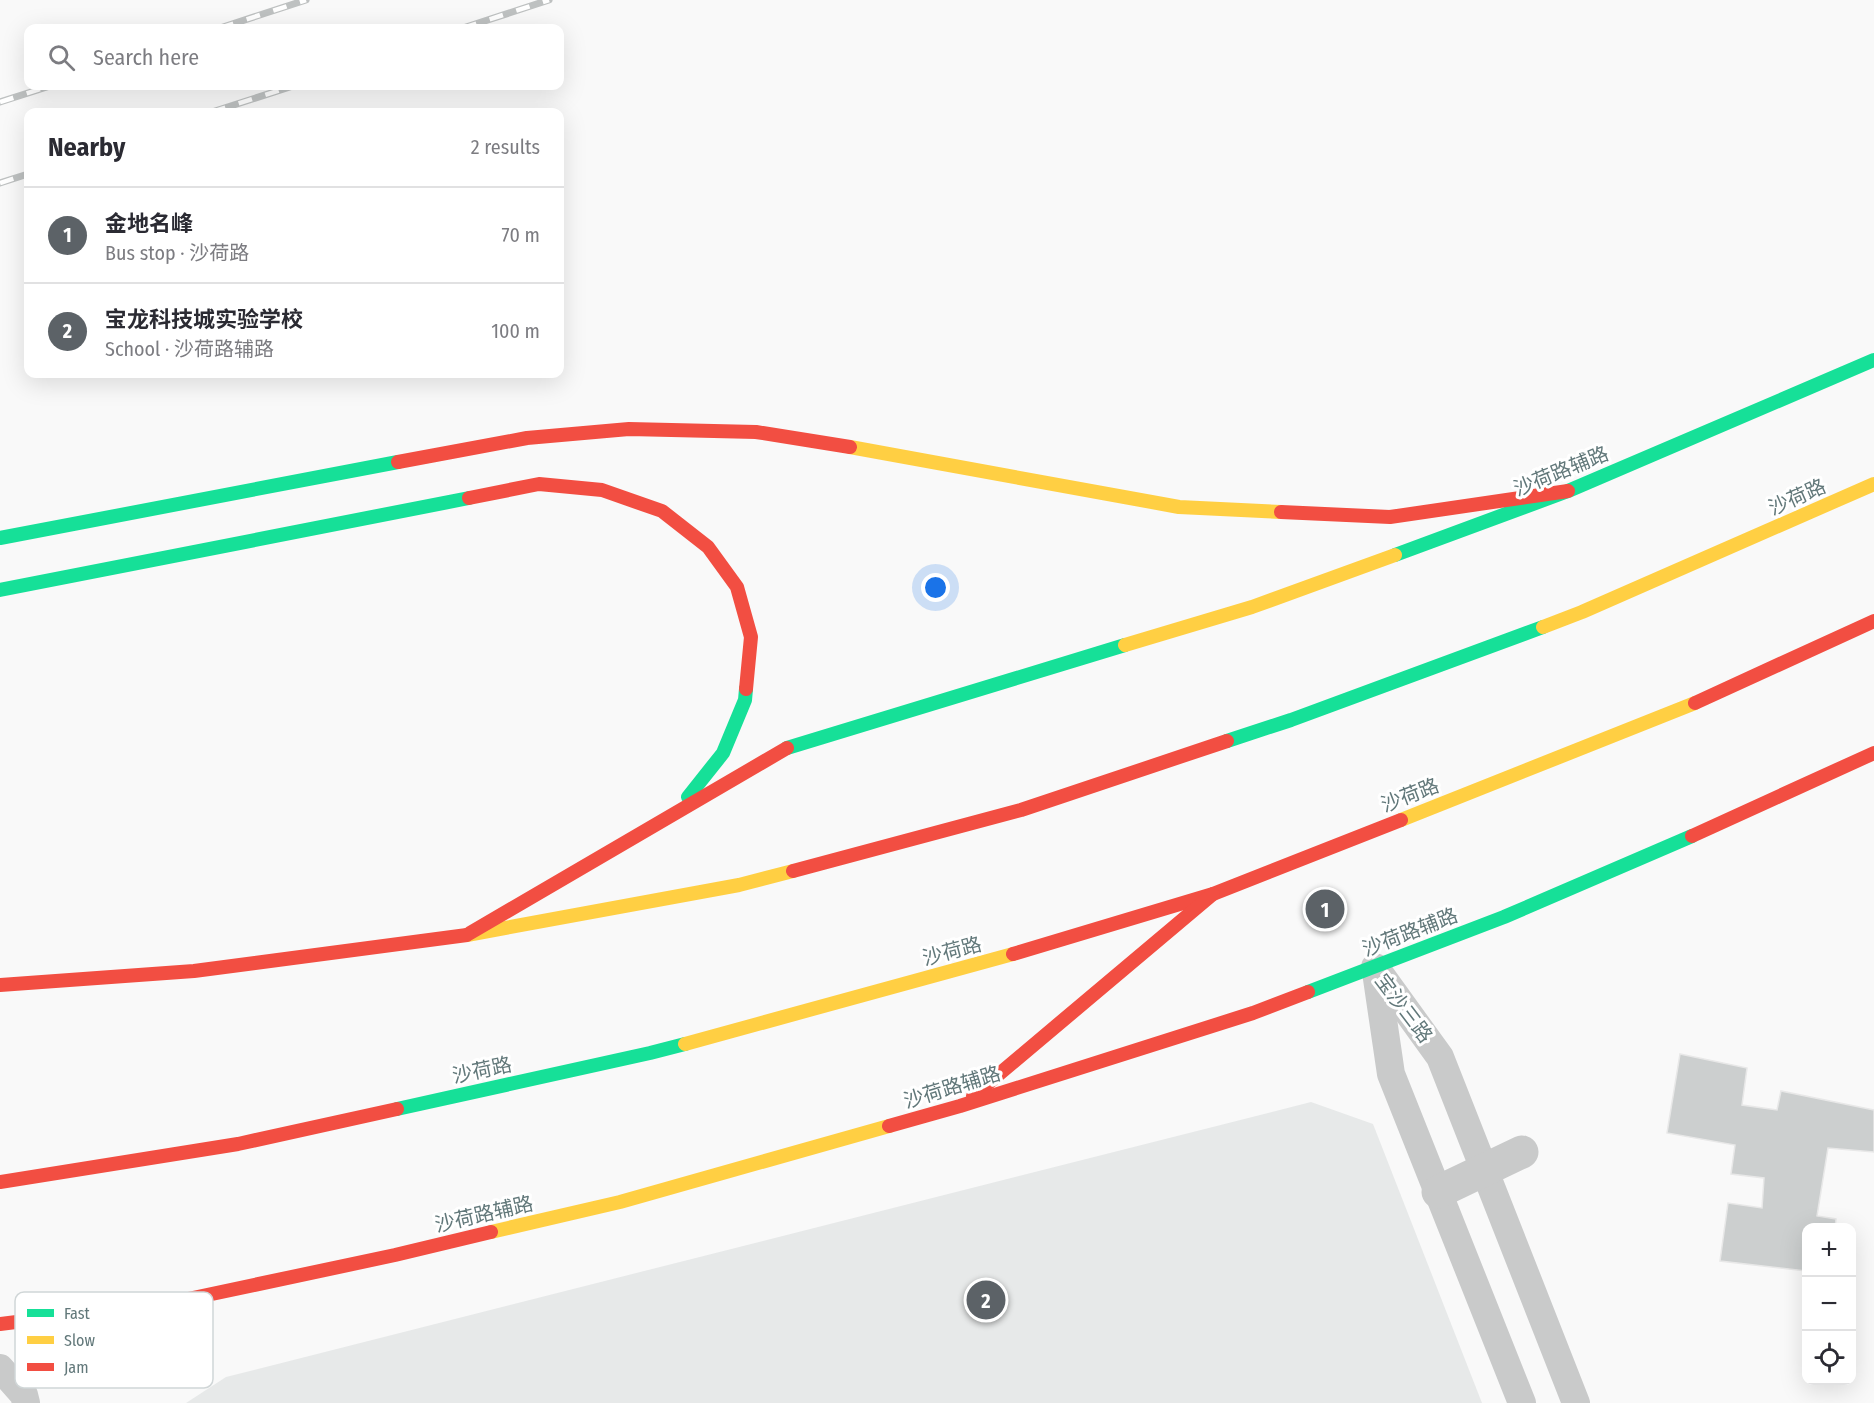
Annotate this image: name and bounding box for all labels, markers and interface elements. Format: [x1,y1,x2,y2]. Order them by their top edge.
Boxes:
search box [24,24,564,90]
icon: search [45,41,78,74]
text: Search here [93,44,199,71]
text: Nearby [48,132,125,163]
text: 2 results [471,135,540,159]
text: 金地名峰 [105,210,193,237]
text: 1 [63,223,72,247]
text: 70 m [502,223,540,247]
text: Bus stop · 沙荷路 [105,241,249,265]
text: 宝龙科技城实验学校 [105,306,303,333]
text: 2 [63,319,72,343]
text: 100 m [491,319,540,343]
text: School · 沙荷路辅路 [105,337,274,361]
street label: 沙荷路辅路 [1510,441,1612,501]
street label: 沙荷路 [1765,474,1829,520]
your location [921,573,950,602]
street label: 沙荷路 [1378,773,1442,817]
pin: 1 [1306,886,1344,932]
street label: 沙荷路辅路 [1359,903,1461,961]
street label: 沙荷路 [920,932,984,970]
street label: 宝沙三路 [1370,969,1438,1047]
street label: 沙荷路 [450,1052,514,1088]
street label: 沙荷路辅路 [901,1061,1003,1113]
street label: 沙荷路辅路 [433,1191,535,1237]
map controls [1802,1223,1856,1385]
button: + [1802,1223,1856,1277]
button: − [1802,1277,1856,1331]
pin: 2 [966,1278,1006,1322]
legend [15,1292,213,1388]
text: Fast [64,1304,91,1323]
text: Slow [64,1331,95,1350]
button: locate [1802,1331,1856,1385]
text: Jam [64,1358,89,1377]

